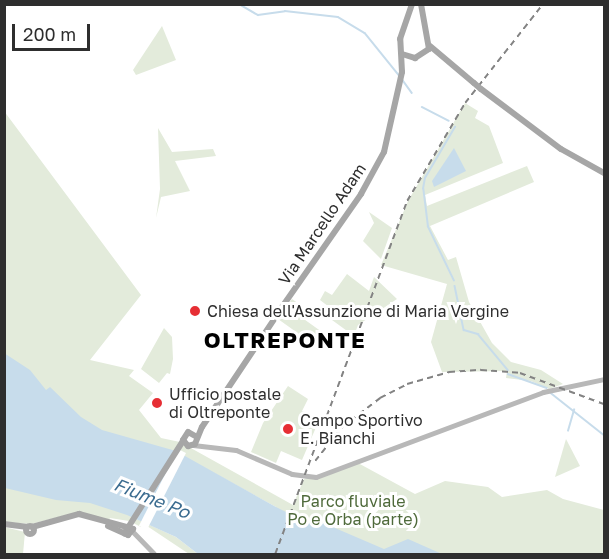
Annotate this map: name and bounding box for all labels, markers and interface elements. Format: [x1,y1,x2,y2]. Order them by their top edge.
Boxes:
scale bar [15,12,93,50]
text: 200 m [23,23,76,45]
street label: Via Marcello Adam [274,160,370,288]
place label: Chiesa dell'Assunzione di Maria Vergine [207,301,509,321]
marker: Chiesa dell'Assunzione di Maria Vergine [188,304,202,318]
district label: OLTREPONTE [204,327,366,353]
place label: Ufficio postale di Oltreponte [169,384,281,422]
marker: Ufficio postale di Oltreponte [150,396,164,410]
place label: Campo Sportivo E. Bianchi [300,410,423,448]
marker: Campo Sportivo E. Bianchi [281,422,295,436]
water label: Fiume Po [111,473,193,523]
park label: Parco fluviale Po e Orba (parte) [287,491,419,529]

